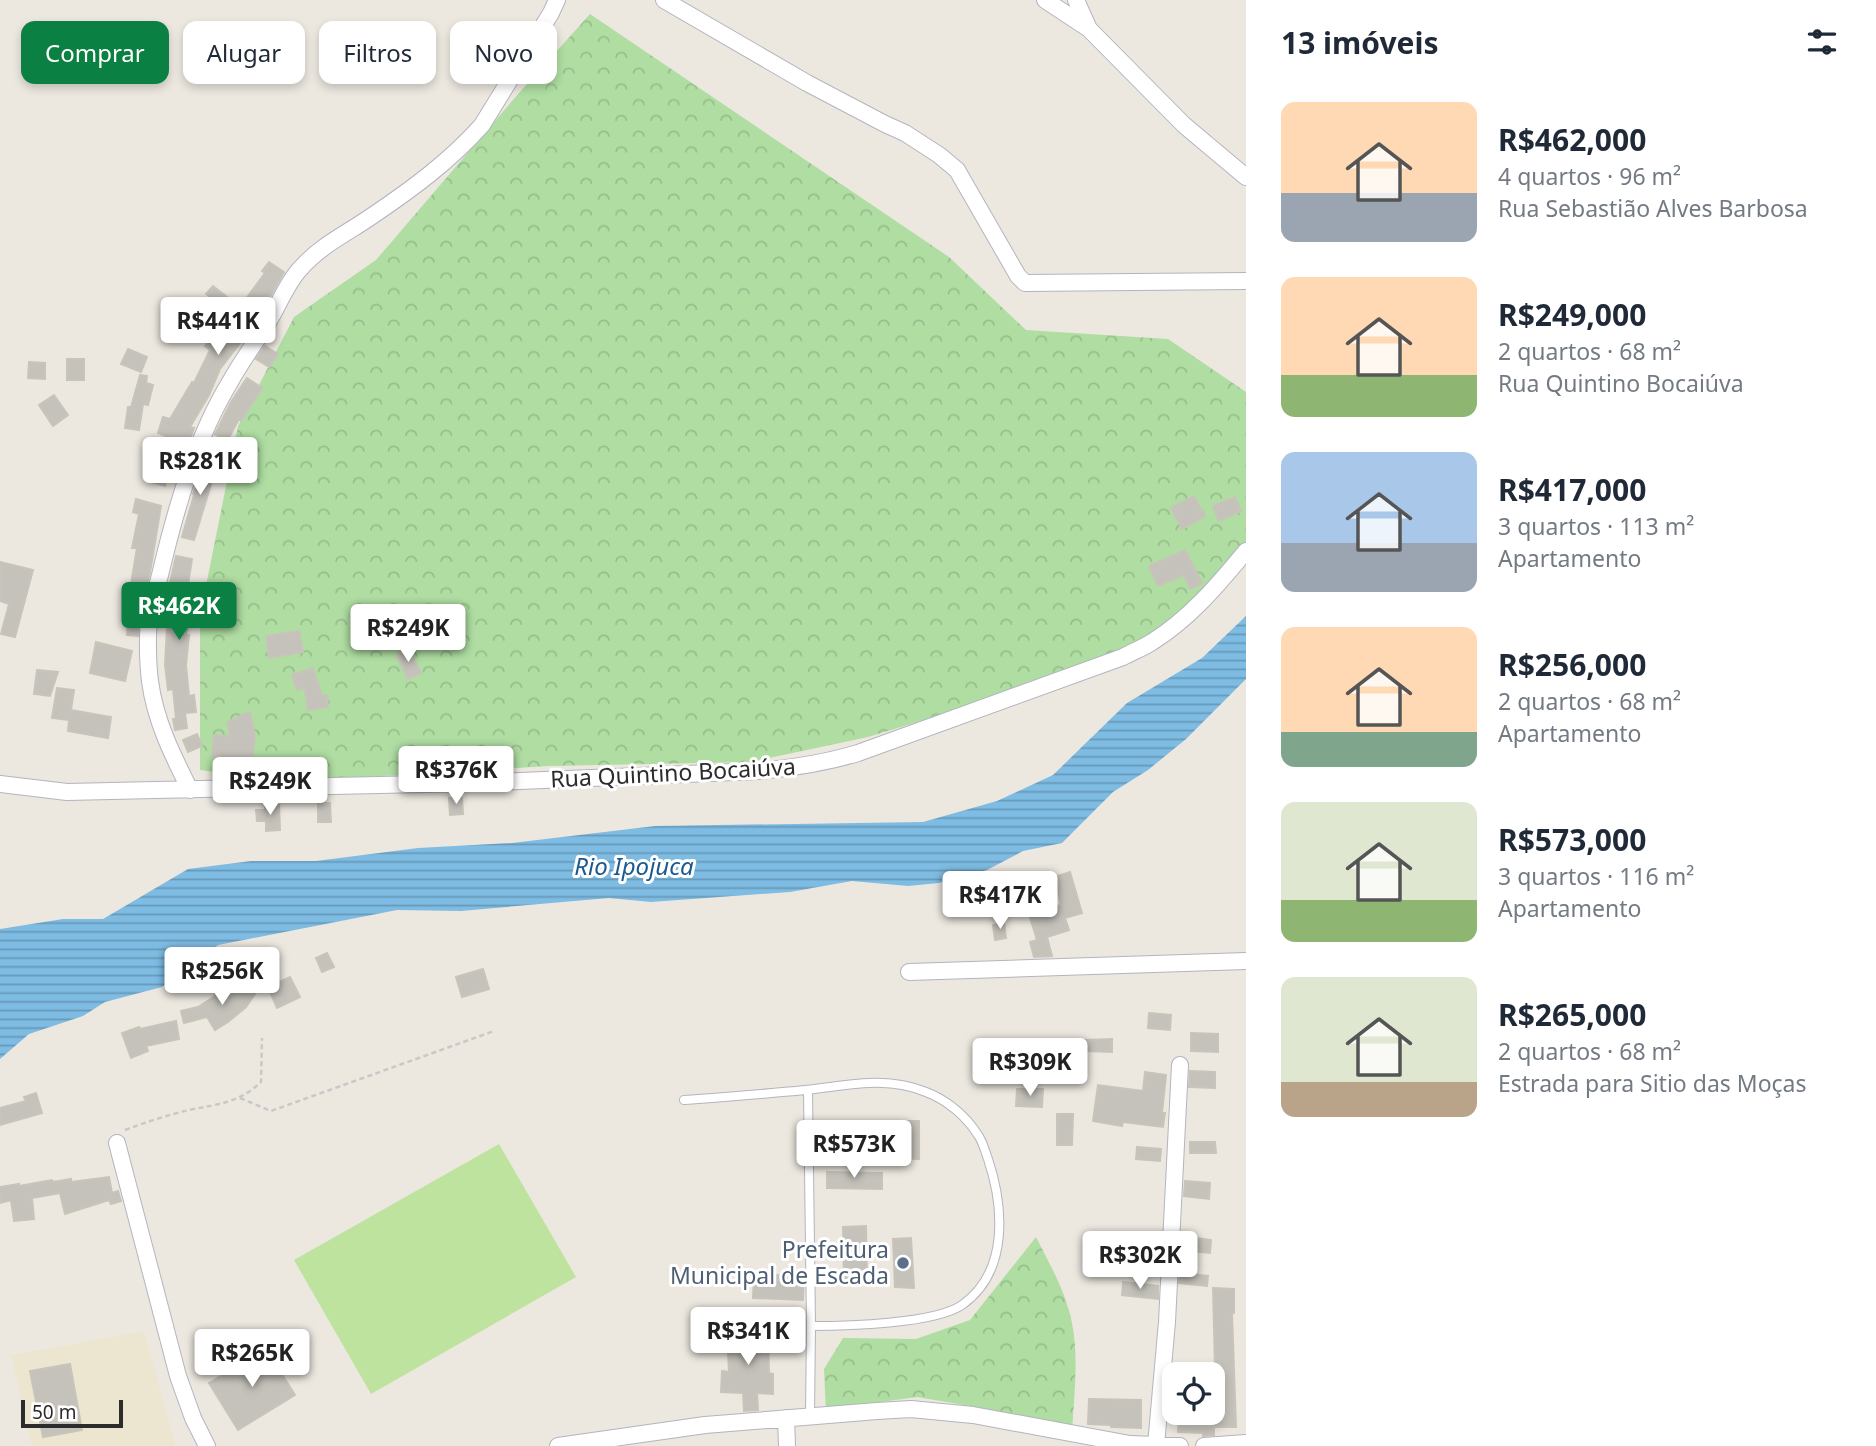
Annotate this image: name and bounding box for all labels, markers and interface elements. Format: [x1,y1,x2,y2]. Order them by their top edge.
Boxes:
chip: Comprar [21,21,169,84]
chip: Alugar [183,21,305,84]
chip: Filtros [319,21,436,84]
chip: Novo [450,21,557,84]
text: 13 imóveis [1281,22,1439,63]
icon: filters [1803,23,1841,61]
text: R$462,000 [1498,119,1646,160]
icon: home [1337,130,1421,214]
text: 4 quartos · 96 m² [1498,160,1681,192]
text: Rua Sebastião Alves Barbosa [1498,192,1808,224]
text: R$249,000 [1498,294,1646,335]
pin: R$441K [161,298,275,357]
text: R$441K [177,304,259,336]
icon: home [1337,305,1421,389]
text: 2 quartos · 68 m² [1498,335,1681,367]
text: Rua Quintino Bocaiúva [1498,367,1744,399]
pin: R$281K [143,438,257,497]
text: R$281K [159,444,241,476]
text: R$417,000 [1498,469,1646,510]
icon: home [1337,480,1421,564]
text: 3 quartos · 113 m² [1498,510,1694,542]
text: Apartamento [1498,542,1641,574]
pin: R$462K [122,582,236,642]
text: R$462K [138,589,220,621]
pin: R$249K [351,604,465,664]
text: R$249K [367,611,449,643]
text: R$256,000 [1498,644,1646,685]
icon: home [1337,655,1421,739]
text: 2 quartos · 68 m² [1498,685,1681,717]
text: Apartamento [1498,717,1641,749]
pin: R$376K [399,746,513,806]
street label: Rua Quintino Bocaiúva [549,750,796,794]
text: R$376K [415,753,497,785]
pin: R$249K [213,758,327,817]
text: R$249K [229,764,311,796]
text: R$573,000 [1498,819,1646,860]
icon: home [1337,830,1421,914]
water label: Rio Ipojuca [574,849,694,882]
text: 3 quartos · 116 m² [1498,860,1694,892]
pin: R$417K [943,872,1057,931]
text: R$417K [959,878,1041,910]
text: Apartamento [1498,892,1641,924]
pin: R$256K [165,948,279,1007]
text: R$256K [181,954,263,986]
text: R$265,000 [1498,994,1646,1035]
icon: home [1337,1005,1421,1089]
text: 2 quartos · 68 m² [1498,1035,1681,1067]
pin: R$309K [973,1038,1087,1098]
text: R$309K [989,1045,1071,1077]
text: Estrada para Sitio das Moças [1498,1067,1807,1099]
pin: R$573K [797,1120,911,1180]
text: R$573K [813,1127,895,1159]
pin: R$302K [1083,1232,1197,1291]
place label: Prefeitura Municipal de Escada [670,1233,889,1291]
text: R$302K [1099,1238,1181,1270]
marker: Prefeitura Municipal de Escada [895,1255,911,1271]
pin: R$341K [691,1308,805,1367]
text: R$341K [707,1314,789,1346]
pin: R$265K [195,1330,309,1389]
text: R$265K [211,1336,293,1368]
map controls [1162,1362,1225,1425]
button: locate [1162,1362,1225,1425]
scale bar [21,1397,122,1429]
text: 50 m [32,1399,76,1425]

